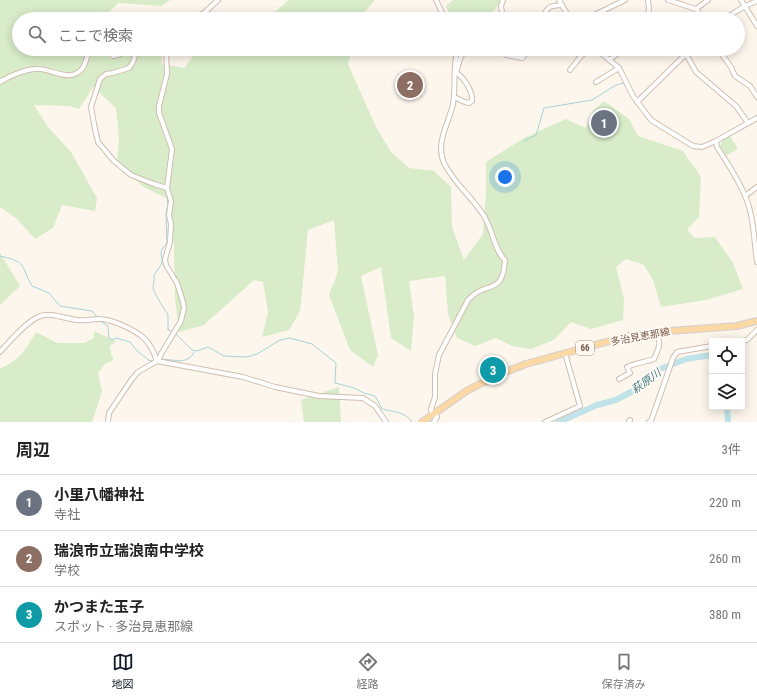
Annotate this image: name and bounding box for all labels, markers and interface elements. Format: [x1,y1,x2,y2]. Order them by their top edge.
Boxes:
search box [12,12,745,56]
icon: search [26,23,48,45]
text: ここで検索 [58,27,133,45]
pin: 2 [397,70,423,100]
pin: 1 [591,108,617,138]
your location [495,167,515,187]
street label: 多治見恵那線 [610,326,671,347]
map controls [709,338,745,410]
button: locate [709,338,745,374]
road number: 66 [576,341,594,355]
pin: 3 [480,355,506,385]
water label: 萩原川 [629,366,664,396]
button: layers [709,374,745,410]
text: 周辺 [16,440,50,460]
text: 3件 [722,442,741,457]
text: 小里八幡神社 [54,486,144,504]
text: 1 [26,495,32,510]
text: 220 m [709,495,741,510]
text: 寺社 [54,507,80,522]
text: 瑞浪市立瑞浪南中学校 [54,542,204,560]
text: 2 [26,551,32,566]
text: 260 m [709,551,741,566]
text: 学校 [54,563,80,578]
text: かつまた玉子 [54,598,144,616]
text: 3 [26,607,32,622]
text: 380 m [709,607,741,622]
text: スポット · 多治見恵那線 [54,619,193,634]
tab: 地図 [112,651,134,691]
tab: 経路 [357,651,379,691]
tab: 保存済み [602,651,646,691]

